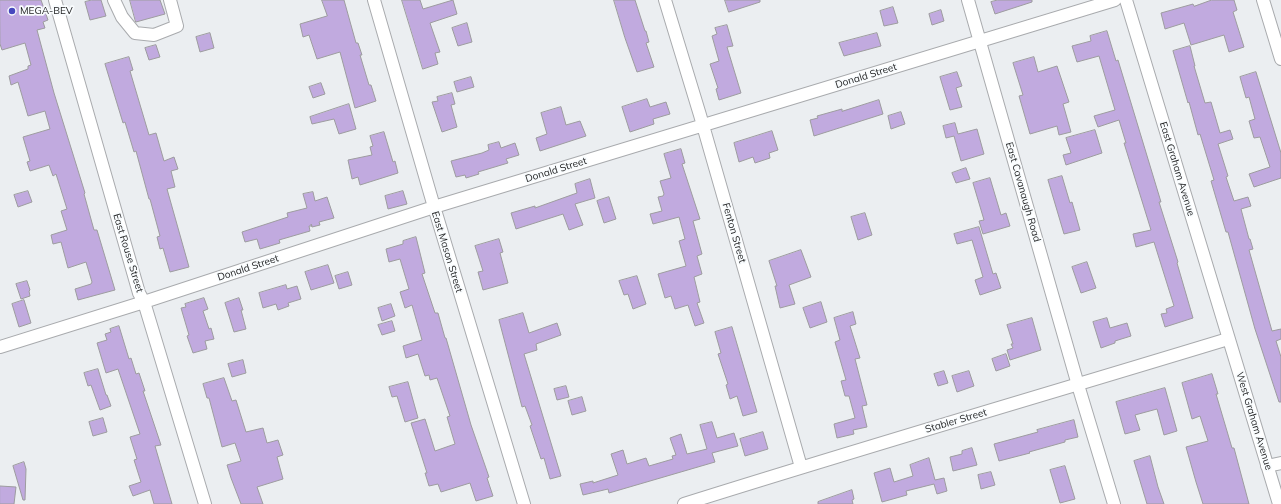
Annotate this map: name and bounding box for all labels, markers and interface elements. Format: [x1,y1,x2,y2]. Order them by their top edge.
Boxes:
place label: MEGA-BEV [20,5,73,17]
marker: MEGA-BEV [7,6,17,16]
street label: Donald Street [834,61,898,91]
street label: East Graham Avenue [1157,120,1197,218]
street label: East Cavanaugh Road [1003,141,1043,243]
street label: Donald Street [524,155,588,185]
street label: Fenton Street [720,202,748,264]
street label: East Mason Street [429,210,465,294]
street label: East Rouse Street [110,212,146,294]
street label: Donald Street [216,252,280,284]
street label: West Graham Avenue [1233,370,1275,472]
street label: Stabler Street [924,406,988,436]

